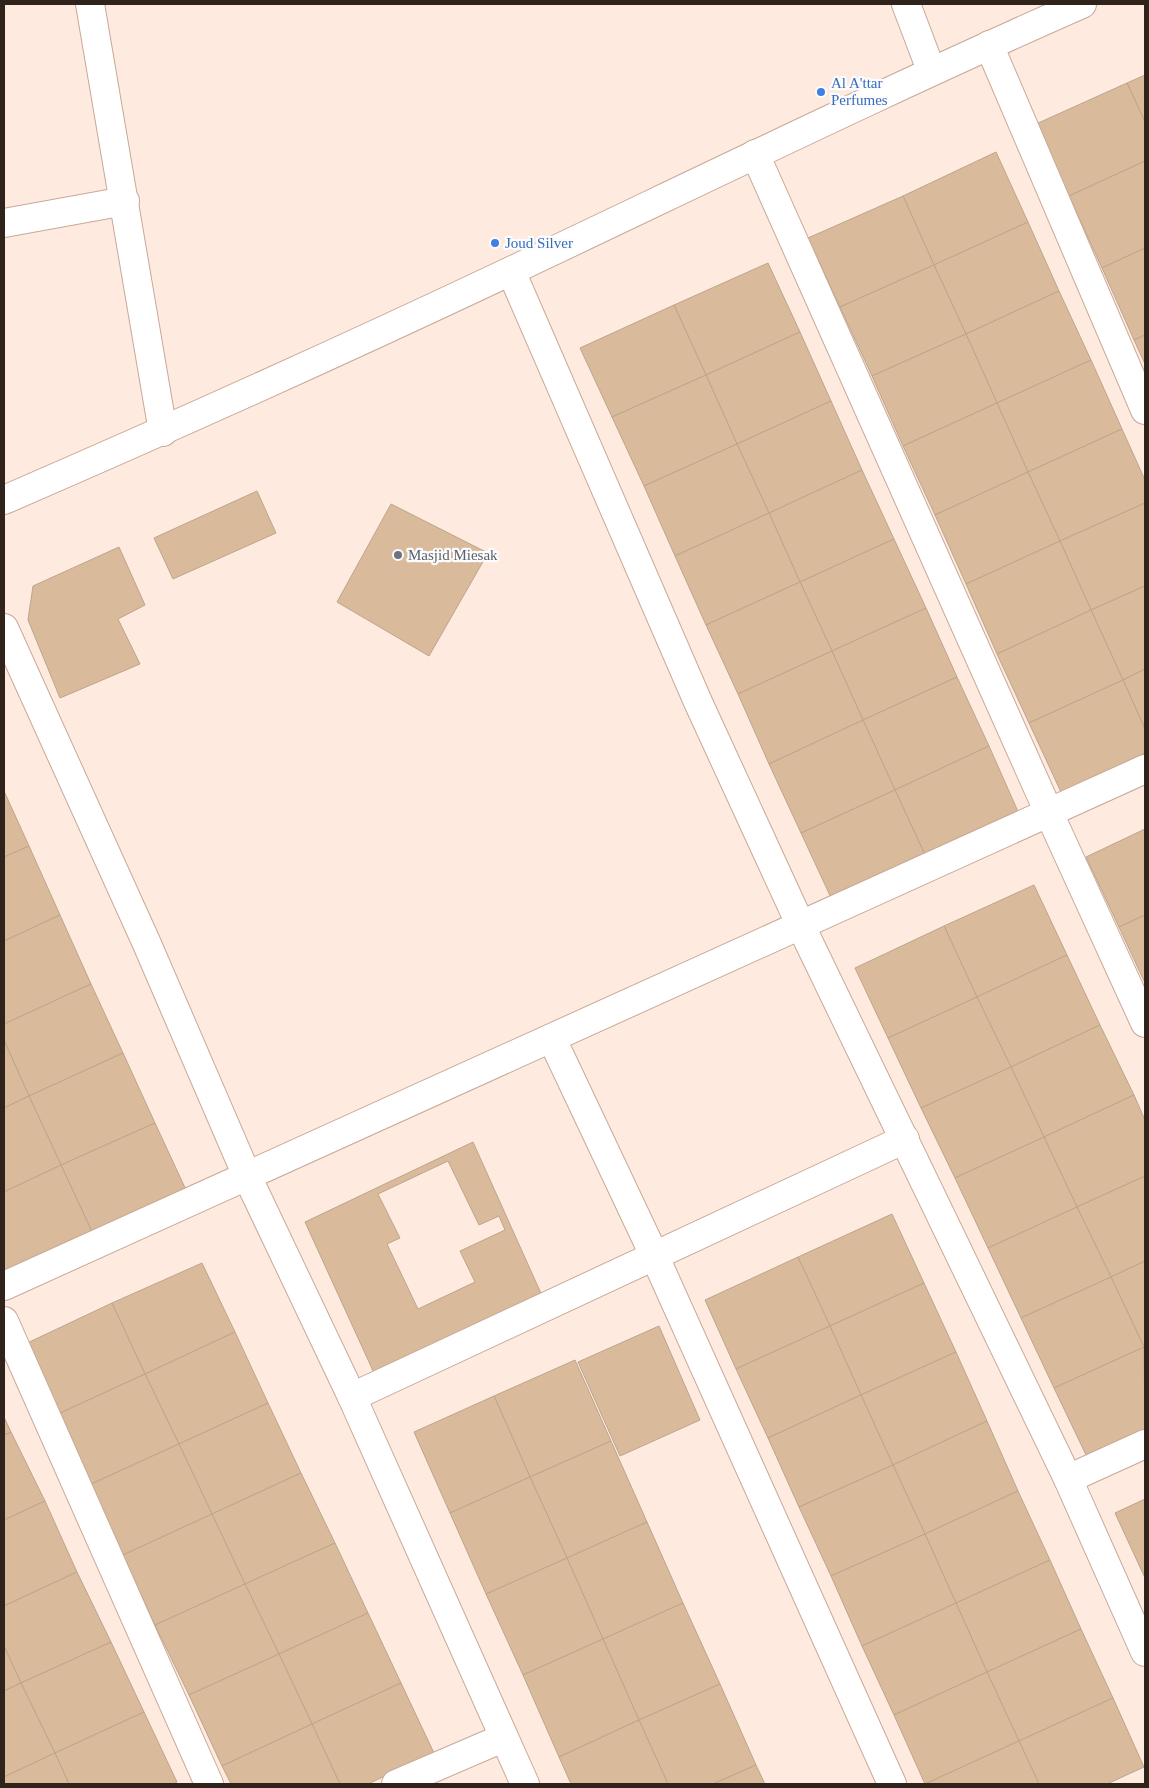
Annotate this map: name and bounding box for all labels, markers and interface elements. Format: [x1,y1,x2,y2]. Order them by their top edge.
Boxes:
place label: Al A'ttar Perfumes [831,75,888,108]
marker: Al A'ttar Perfumes [815,86,827,98]
place label: Joud Silver [505,235,573,251]
marker: Joud Silver [489,237,501,249]
place label: Masjid Miesak [408,547,498,563]
marker: Masjid Miesak [392,549,404,561]

